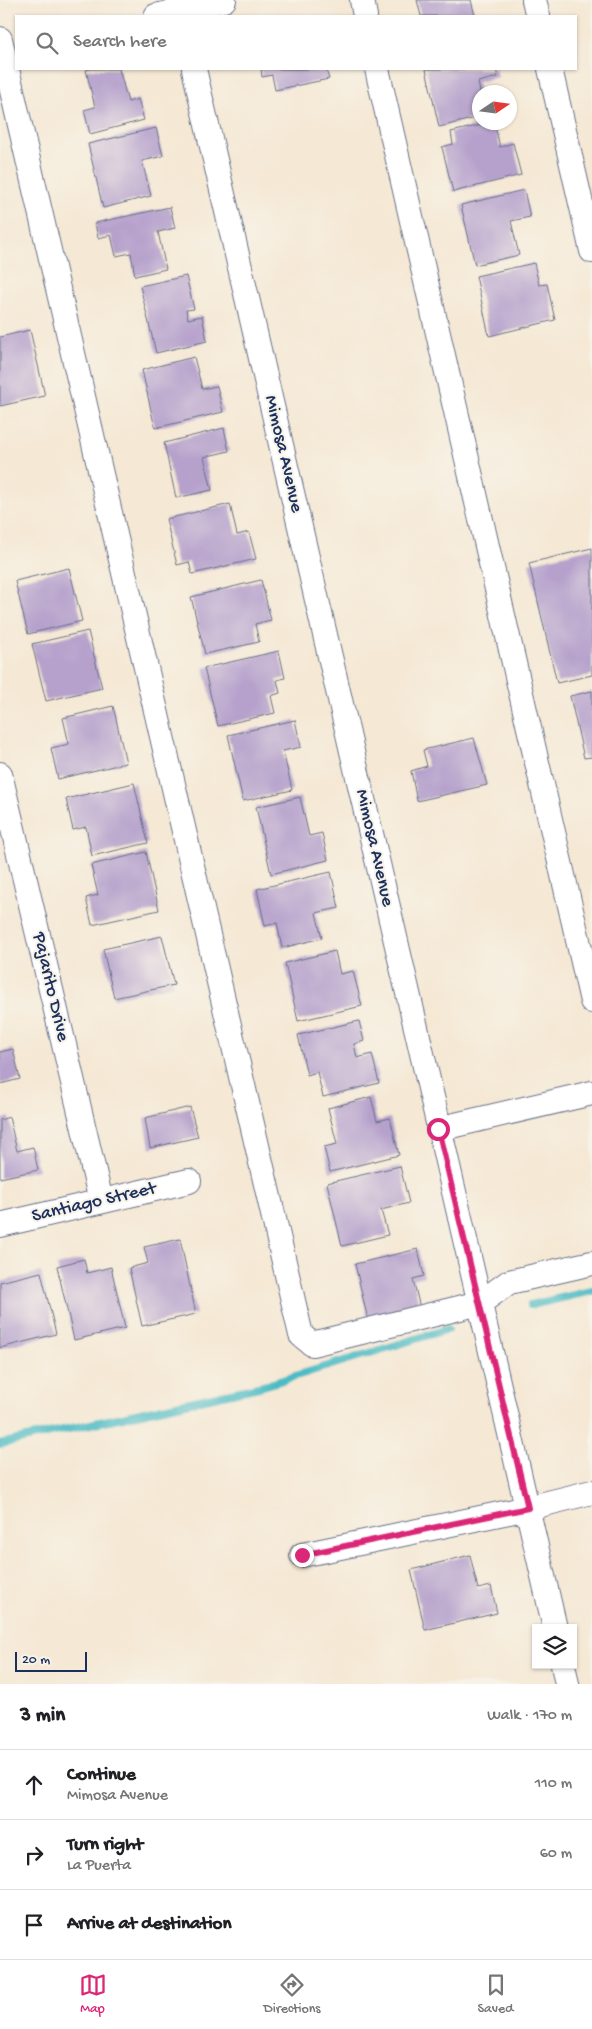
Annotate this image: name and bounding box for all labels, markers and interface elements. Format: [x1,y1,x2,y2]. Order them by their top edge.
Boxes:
search box [15,15,577,70]
icon: search [33,29,61,57]
text: Search here [73,31,167,54]
north arrow [472,85,517,130]
street label: Mimosa Avenue [258,393,308,515]
street label: Mimosa Avenue [349,787,399,909]
street label: Pajarito Drive [26,929,74,1044]
route start [427,1118,450,1141]
street label: Santiago Street [30,1177,160,1228]
route end [291,1544,314,1567]
map controls [532,1624,577,1669]
button: layers [532,1624,577,1669]
scale bar [15,1649,88,1672]
text: 20 m [22,1652,50,1669]
text: 3 min [20,1704,65,1729]
text: Walk · 170 m [487,1707,572,1726]
text: Continue [67,1764,136,1787]
icon: ahead [20,1771,48,1799]
text: 110 m [535,1775,572,1794]
text: Mimosa Avenue [67,1787,168,1806]
text: Turn right [67,1834,143,1857]
icon: right [20,1841,48,1869]
text: 60 m [540,1845,572,1864]
text: La Puerta [67,1857,131,1876]
icon: arrive [20,1911,48,1939]
text: Arrive at destination [67,1913,231,1936]
tab: Map [79,1971,107,2018]
tab: Directions [264,1971,321,2018]
tab: Saved [478,1971,513,2018]

